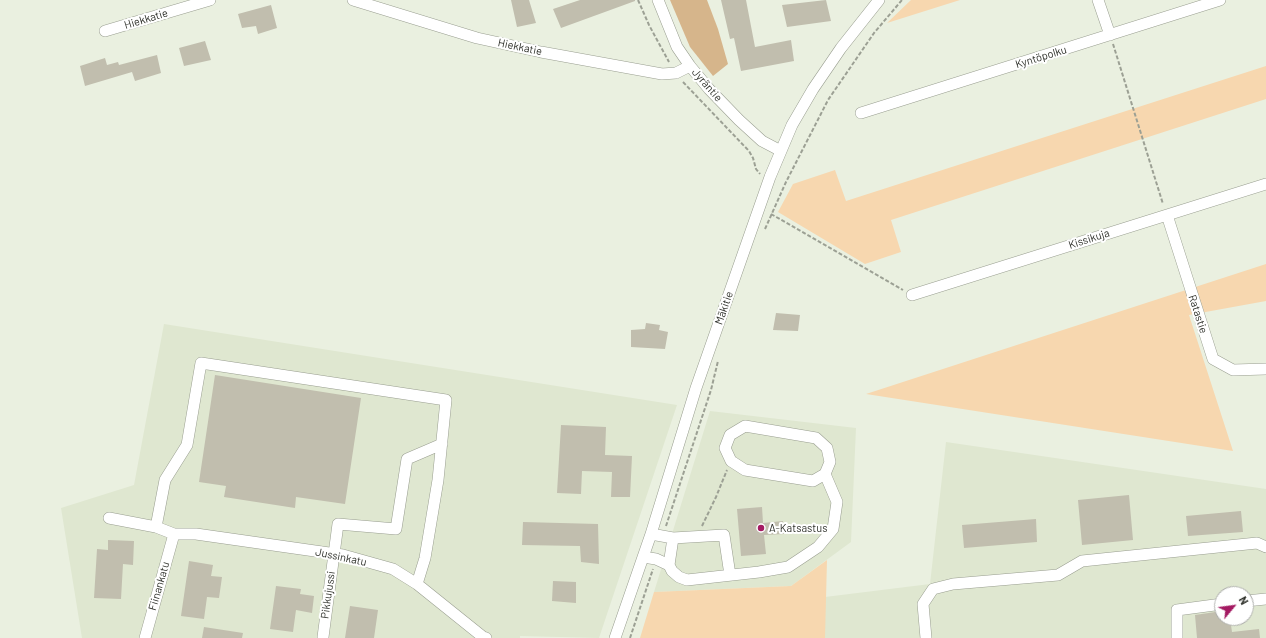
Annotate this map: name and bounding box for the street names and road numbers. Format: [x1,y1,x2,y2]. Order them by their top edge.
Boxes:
street label: Hiekkatie [123,6,169,32]
street label: Hiekkatie [497,36,543,58]
street label: Kyntöpolku [1014,43,1068,71]
street label: Jyräntie [689,66,725,104]
street label: Kissikuja [1067,226,1111,252]
street label: Mäkitie [712,290,736,326]
street label: Ratastie [1186,293,1210,335]
street label: Jussinkatu [314,545,368,569]
street label: Fiinankatu [146,560,172,612]
street label: Pikkujussi [318,570,338,620]

